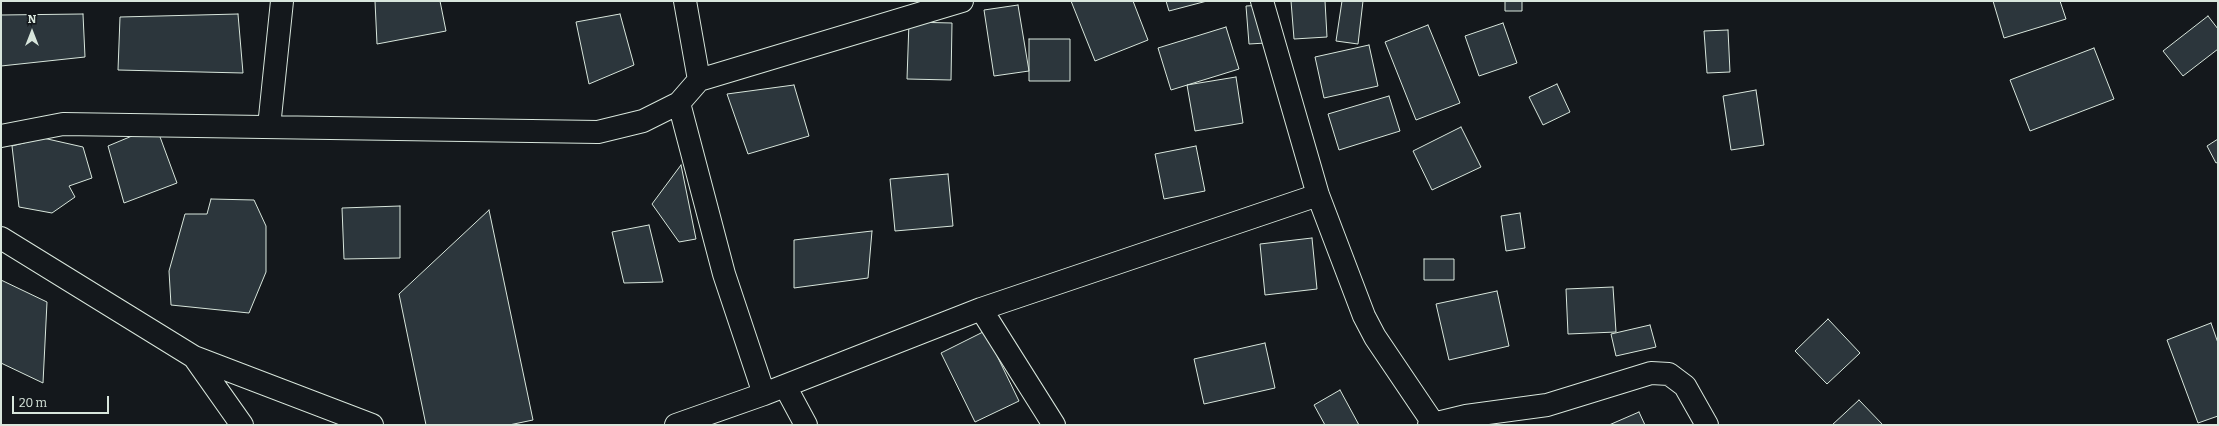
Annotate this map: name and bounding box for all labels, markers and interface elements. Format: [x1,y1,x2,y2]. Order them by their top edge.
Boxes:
north arrow [12,12,52,52]
text: N [28,13,36,26]
scale bar [14,388,111,414]
text: 20 m [19,396,47,410]

